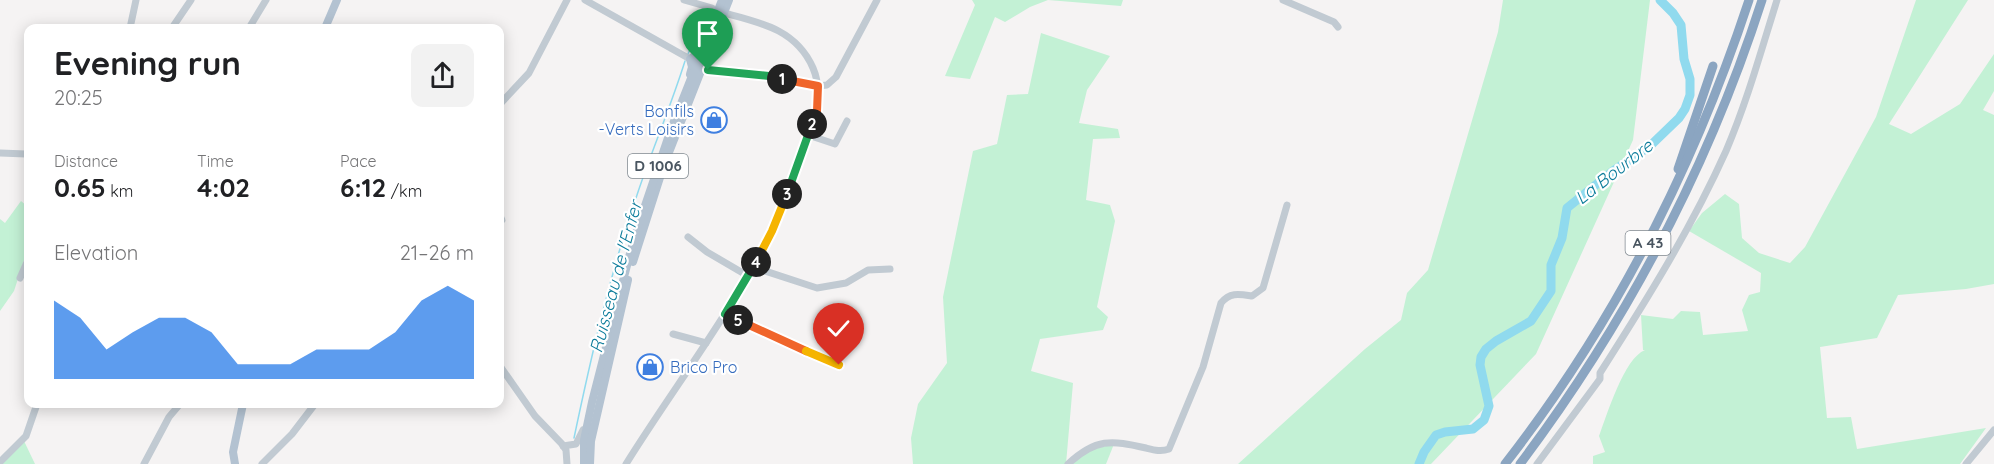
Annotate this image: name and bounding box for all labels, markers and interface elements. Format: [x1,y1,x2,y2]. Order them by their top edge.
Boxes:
pin [682,8,733,70]
icon: arrive [691,17,724,50]
text: Evening run [54,42,241,83]
button: share [411,44,474,107]
pin: 1 [767,64,797,94]
text: 1 [779,69,785,89]
text: 20:25 [54,85,103,110]
place label: Bonfils -Verts Loisirs [598,101,694,139]
shop icon: Bonfils -Verts Loisirs [699,105,729,135]
pin: 2 [797,109,827,139]
text: 2 [807,114,817,134]
water label: La Bourbre [1570,133,1658,209]
text: Distance [54,151,118,171]
text: Time [197,151,234,171]
text: Pace [340,151,376,171]
road number: D 1006 [628,154,688,178]
text: 0.65 [54,171,106,204]
text: 4:02 [197,171,250,204]
text: 6:12 [340,171,386,204]
pin: 3 [772,179,802,209]
text: km [106,181,133,201]
text: /km [386,181,422,201]
text: 3 [783,184,791,204]
water label: Ruisseau de l'Enfer [584,196,647,355]
road number: A 43 [1626,231,1670,255]
text: Elevation [54,240,138,265]
text: 21–26 m [400,240,474,265]
pin: 4 [741,247,771,277]
text: 4 [751,252,761,272]
pin [813,303,864,365]
pin: 5 [723,305,753,335]
text: 5 [733,310,743,330]
icon: check [822,312,855,345]
shop icon: Brico Pro [635,352,665,382]
place label: Brico Pro [670,357,737,377]

